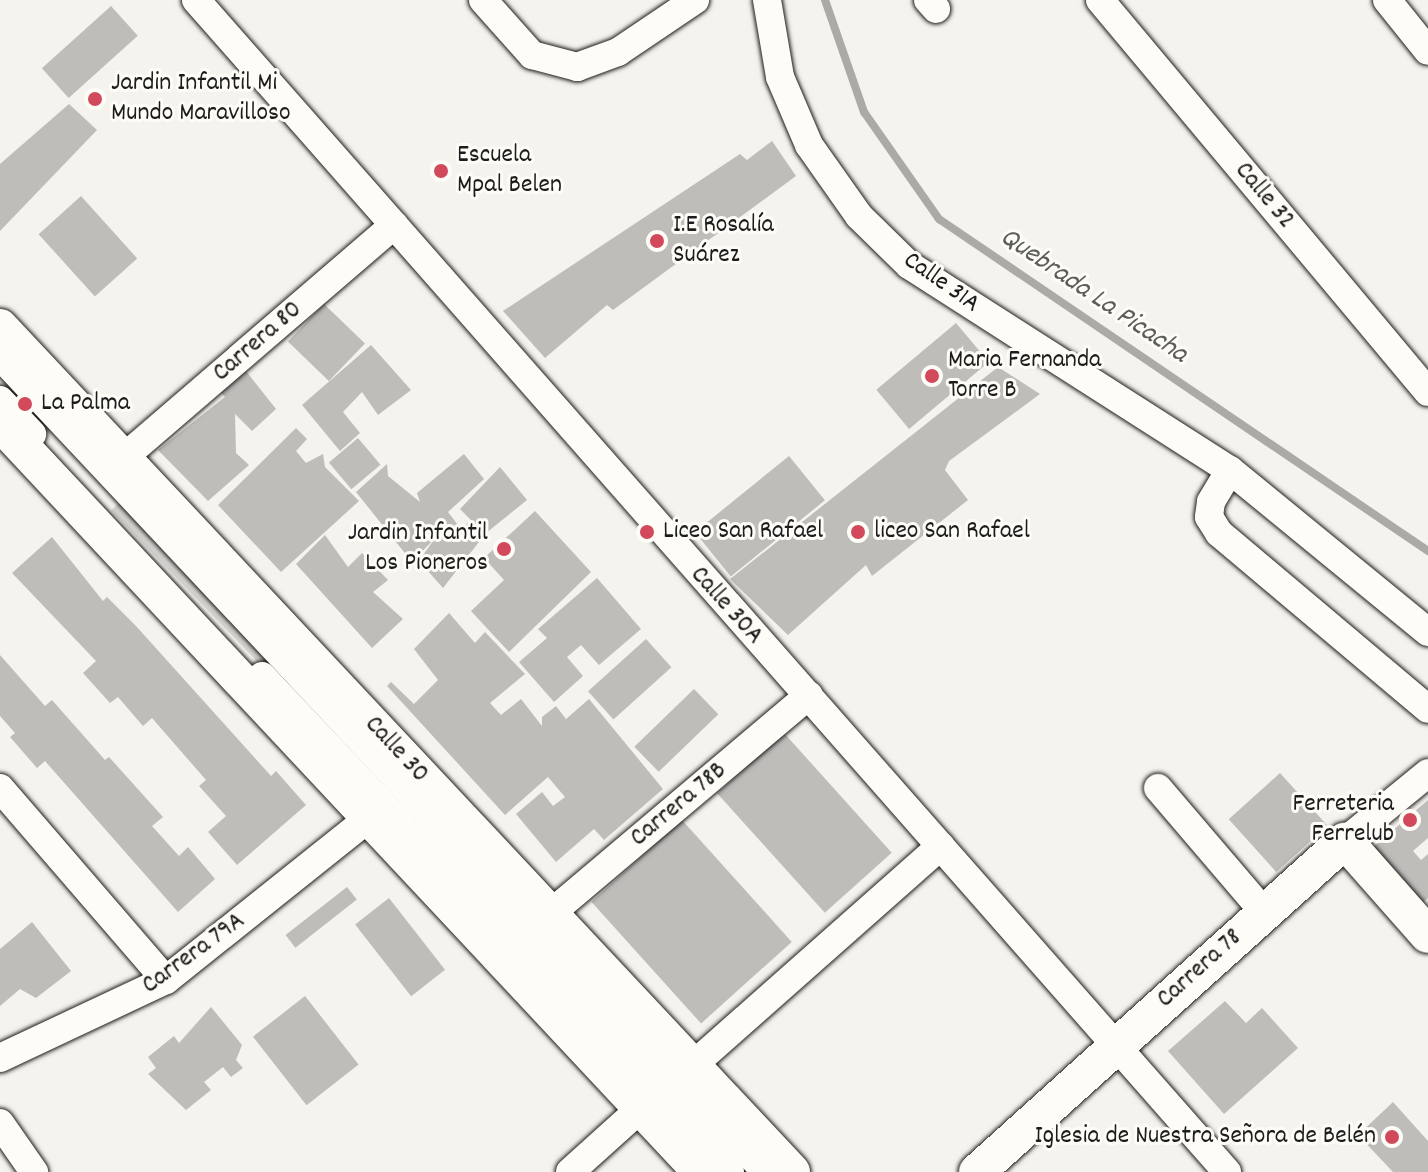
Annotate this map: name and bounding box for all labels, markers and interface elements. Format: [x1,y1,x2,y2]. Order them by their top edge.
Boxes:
place label: Jardin Infantil Mi Mundo Maravilloso [111,68,291,130]
marker: Jardin Infantil Mi Mundo Maravilloso [86,90,104,108]
place label: Escuela Mpal Belen [457,140,562,202]
street label: Calle 32 [1227,156,1301,236]
marker: Escuela Mpal Belen [432,162,450,180]
place label: I.E Rosalía Suárez [673,210,774,272]
water label: Quebrada La Picacha [993,222,1193,372]
marker: I.E Rosalía Suárez [648,232,666,250]
street label: Calle 31A [897,245,985,321]
street label: Carrera 80 [207,295,309,389]
place label: Maria Fernanda Torre B [948,345,1101,406]
marker: Maria Fernanda Torre B [923,367,941,385]
place label: La Palma [41,388,130,420]
marker: La Palma [16,395,34,413]
place label: Liceo San Rafael [663,516,823,548]
place label: liceo San Rafael [874,516,1030,548]
place label: Jardin Infantil Los Pioneros [348,518,488,580]
marker: Liceo San Rafael [638,523,656,541]
marker: liceo San Rafael [849,523,867,541]
marker: Jardin Infantil Los Pioneros [495,540,513,558]
street label: Calle 30A [683,560,769,652]
street label: Calle 30 [357,710,435,790]
street label: Carrera 78B [624,756,734,854]
place label: Ferreteria Ferrelub [1293,789,1394,850]
marker: Ferreteria Ferrelub [1401,811,1419,829]
street label: Carrera 79A [136,906,252,1002]
street label: Carrera 78 [1151,923,1249,1015]
place label: Iglesia de Nuestra Señora de Belén [1035,1121,1376,1153]
marker: Iglesia de Nuestra Señora de Belén [1383,1128,1401,1146]

